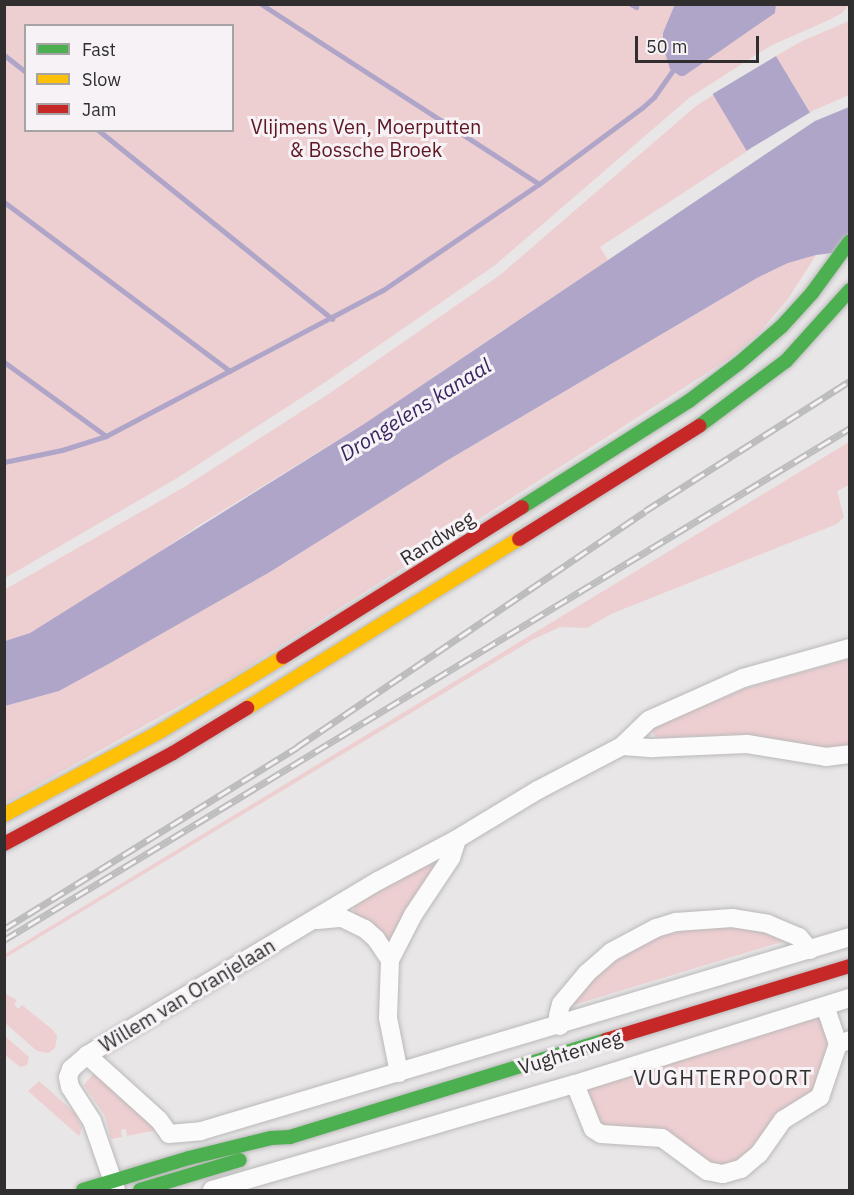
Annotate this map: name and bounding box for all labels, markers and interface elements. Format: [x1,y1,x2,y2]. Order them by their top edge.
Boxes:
legend [24,24,234,132]
scale bar [638,24,762,62]
text: 50 m [646,35,688,58]
text: Fast [82,38,116,61]
text: Slow [82,68,121,91]
text: Jam [82,98,117,121]
park label: Vlijmens Ven, Moerputten & Bossche Broek [251,115,481,162]
water label: Drongelens kanaal [335,352,495,466]
street label: Randweg [395,506,479,570]
street label: Willem van Oranjelaan [95,933,279,1057]
street label: Vughterweg [515,1025,625,1079]
district label: VUGHTERPOORT [633,1064,813,1090]

